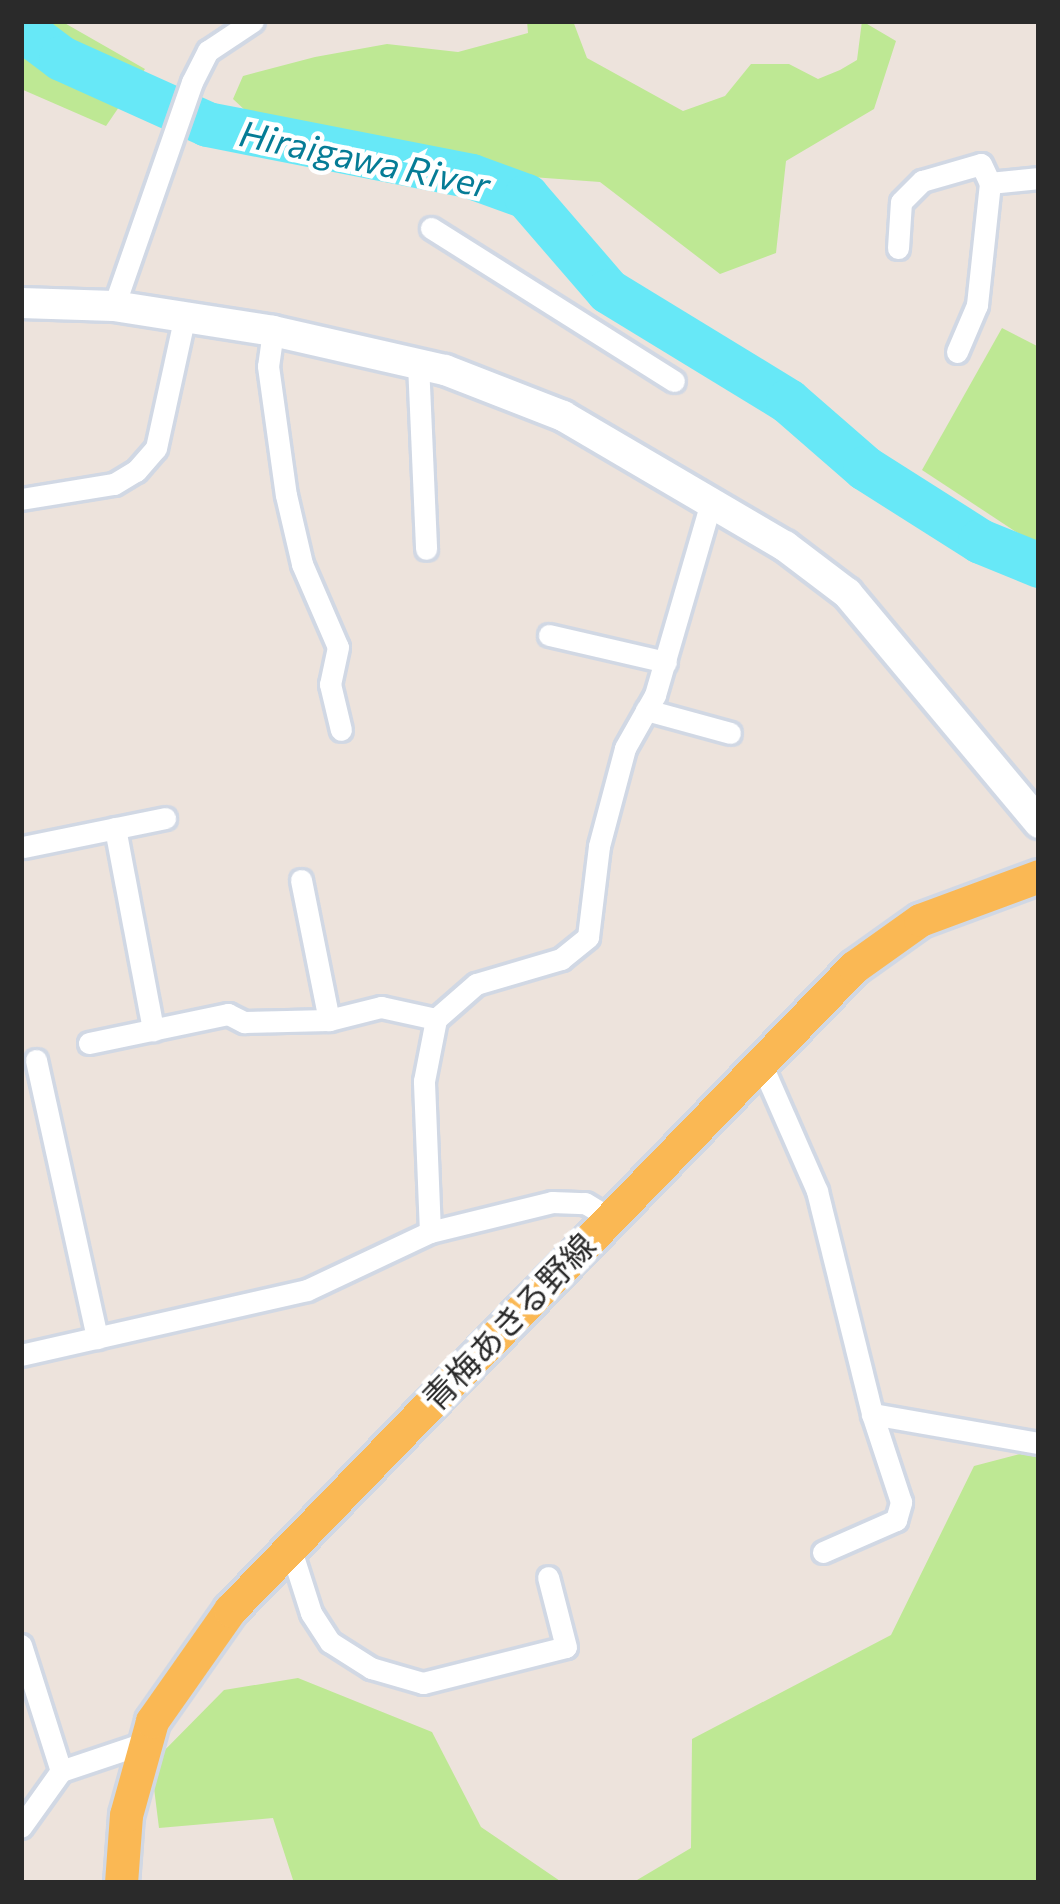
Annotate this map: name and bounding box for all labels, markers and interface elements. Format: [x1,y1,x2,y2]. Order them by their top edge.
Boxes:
water label: Hiraigawa River [236,110,494,206]
street label: 青梅あきる野線 [414,1224,602,1418]

